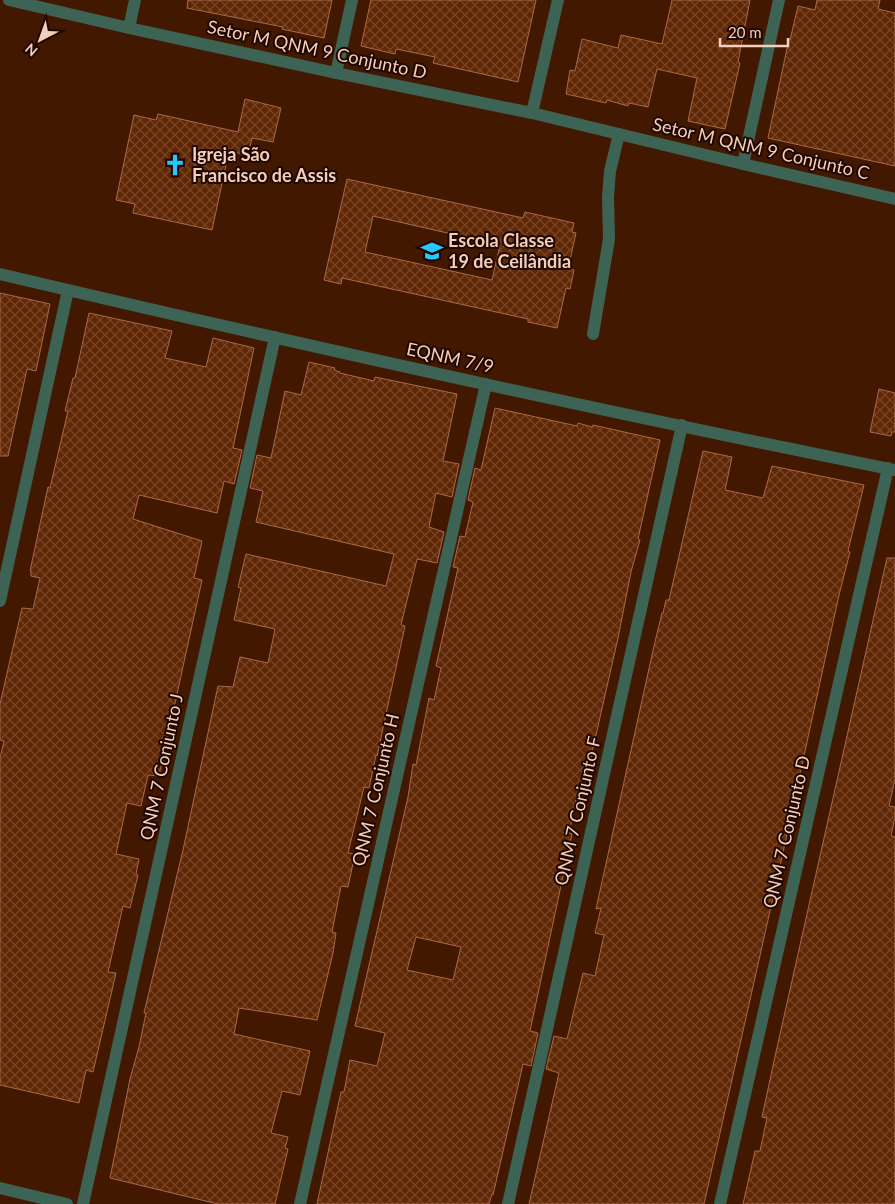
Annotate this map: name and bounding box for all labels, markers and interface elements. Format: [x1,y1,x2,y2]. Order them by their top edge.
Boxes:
north arrow [15,15,65,65]
street label: Setor M QNM 9 Conjunto D [206,15,429,83]
scale bar [720,15,788,47]
text: 20 m [728,23,762,41]
text: N [21,40,41,60]
street label: Setor M QNM 9 Conjunto C [651,112,872,184]
place label: Igreja São Francisco de Assis [192,143,336,186]
church icon: Igreja São Francisco de Assis [162,152,188,178]
place label: Escola Classe 19 de Ceilândia [448,229,571,272]
school or university icon: Escola Classe 19 de Ceilândia [419,238,445,264]
street label: EQNM 7/9 [405,337,496,377]
street label: QNM 7 Conjunto J [135,692,187,842]
street label: QNM 7 Conjunto H [347,711,403,868]
street label: QNM 7 Conjunto F [549,734,605,887]
street label: QNM 7 Conjunto D [758,753,814,910]

